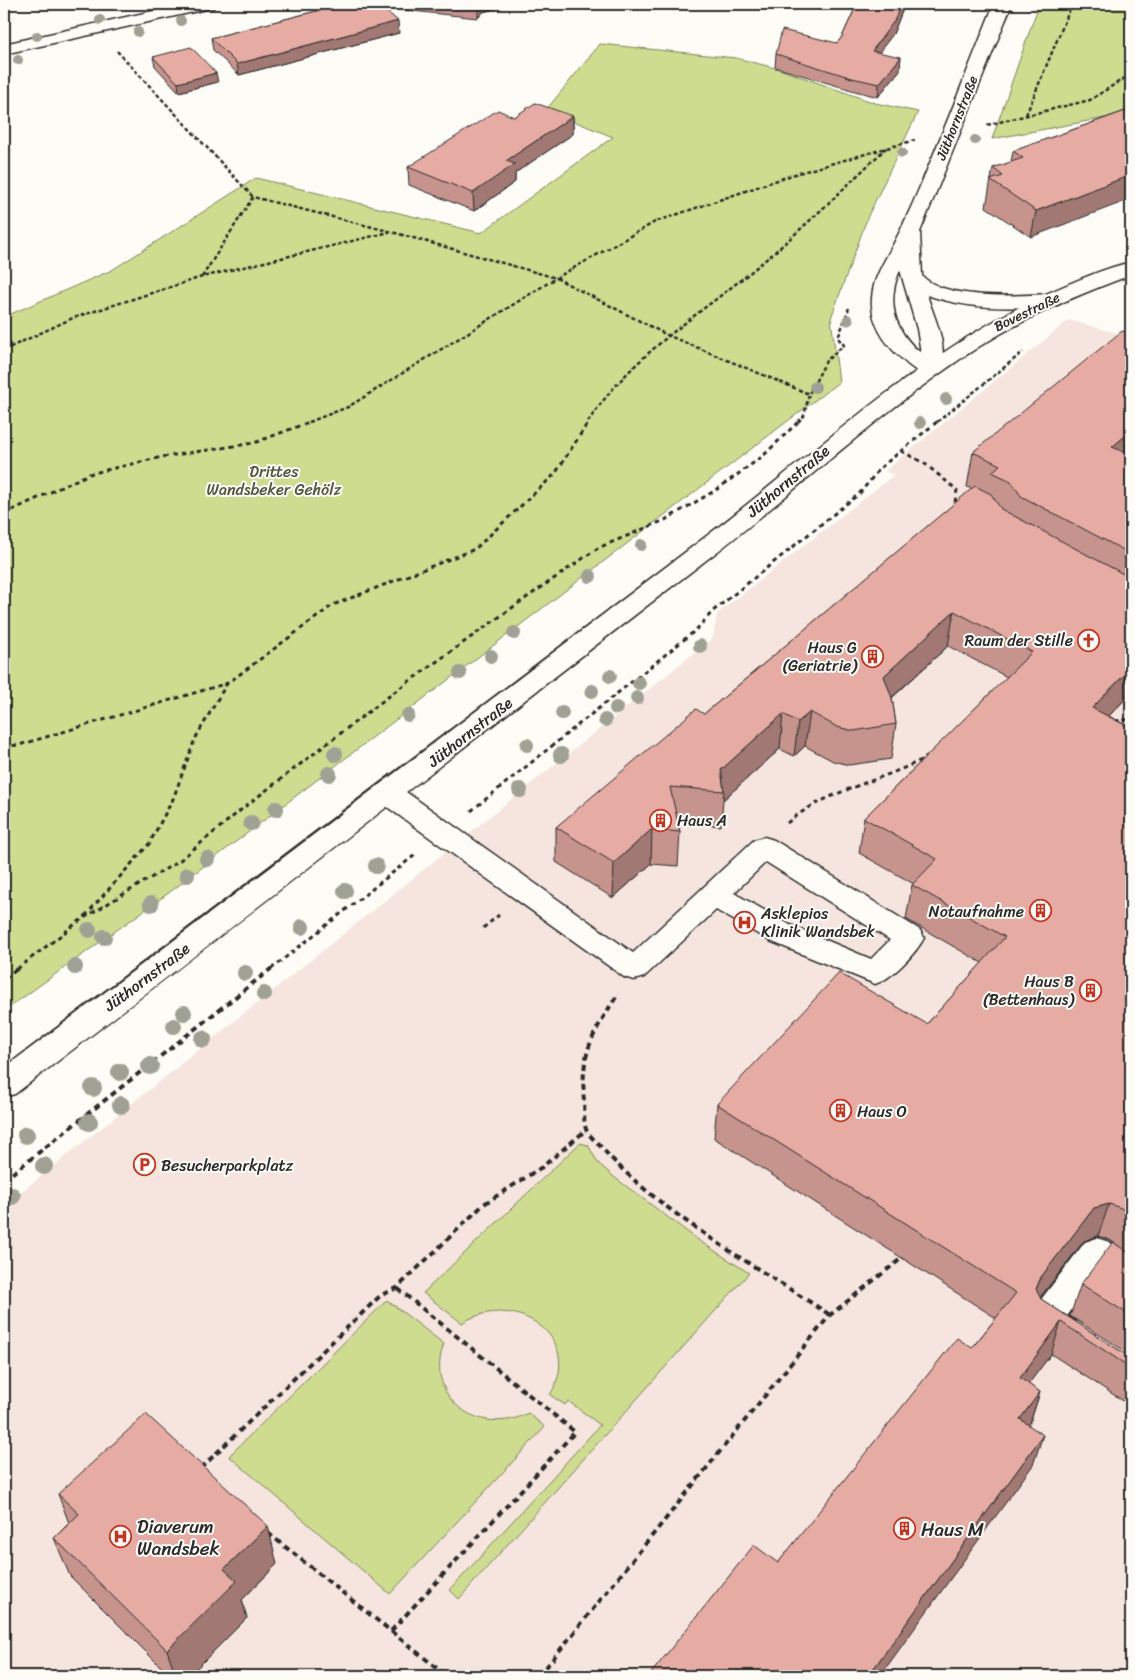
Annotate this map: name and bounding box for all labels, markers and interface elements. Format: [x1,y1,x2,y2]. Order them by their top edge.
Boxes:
street label: Jüthornstraße [928,72,985,165]
street label: Bovestraße [989,285,1065,339]
street label: Jüthornstraße [739,437,837,526]
park label: Drittes Wandsbeker Gehölz [207,457,342,504]
place label: Raum der Stille [965,626,1073,655]
church icon: Raum der Stille [1077,628,1101,652]
place label: Haus G (Geriatrie) [782,633,858,680]
building icon: Haus G (Geriatrie) [861,644,885,668]
street label: Jüthornstraße [420,689,519,775]
place label: Haus A [677,806,727,835]
building icon: Haus A [649,808,673,832]
place label: Notaufnahme [929,897,1024,926]
place label: Asklepios Klinik Wandsbek [760,899,875,946]
building icon: Notaufnahme [1028,899,1052,923]
hospital icon: Asklepios Klinik Wandsbek [733,910,757,934]
street label: Jüthornstraße [97,935,197,1020]
place label: Haus B (Bettenhaus) [983,967,1075,1014]
building icon: Haus B (Bettenhaus) [1078,978,1102,1002]
place label: Haus O [857,1097,907,1126]
building icon: Haus O [829,1099,853,1123]
place label: Besucherparkplatz [161,1151,293,1180]
parking icon: Besucherparkplatz [133,1153,157,1177]
place label: Diaverum Wandsbek [137,1510,220,1565]
place label: Haus M [921,1513,984,1546]
building icon: Haus M [893,1517,917,1541]
hospital icon: Diaverum Wandsbek [109,1525,133,1549]

